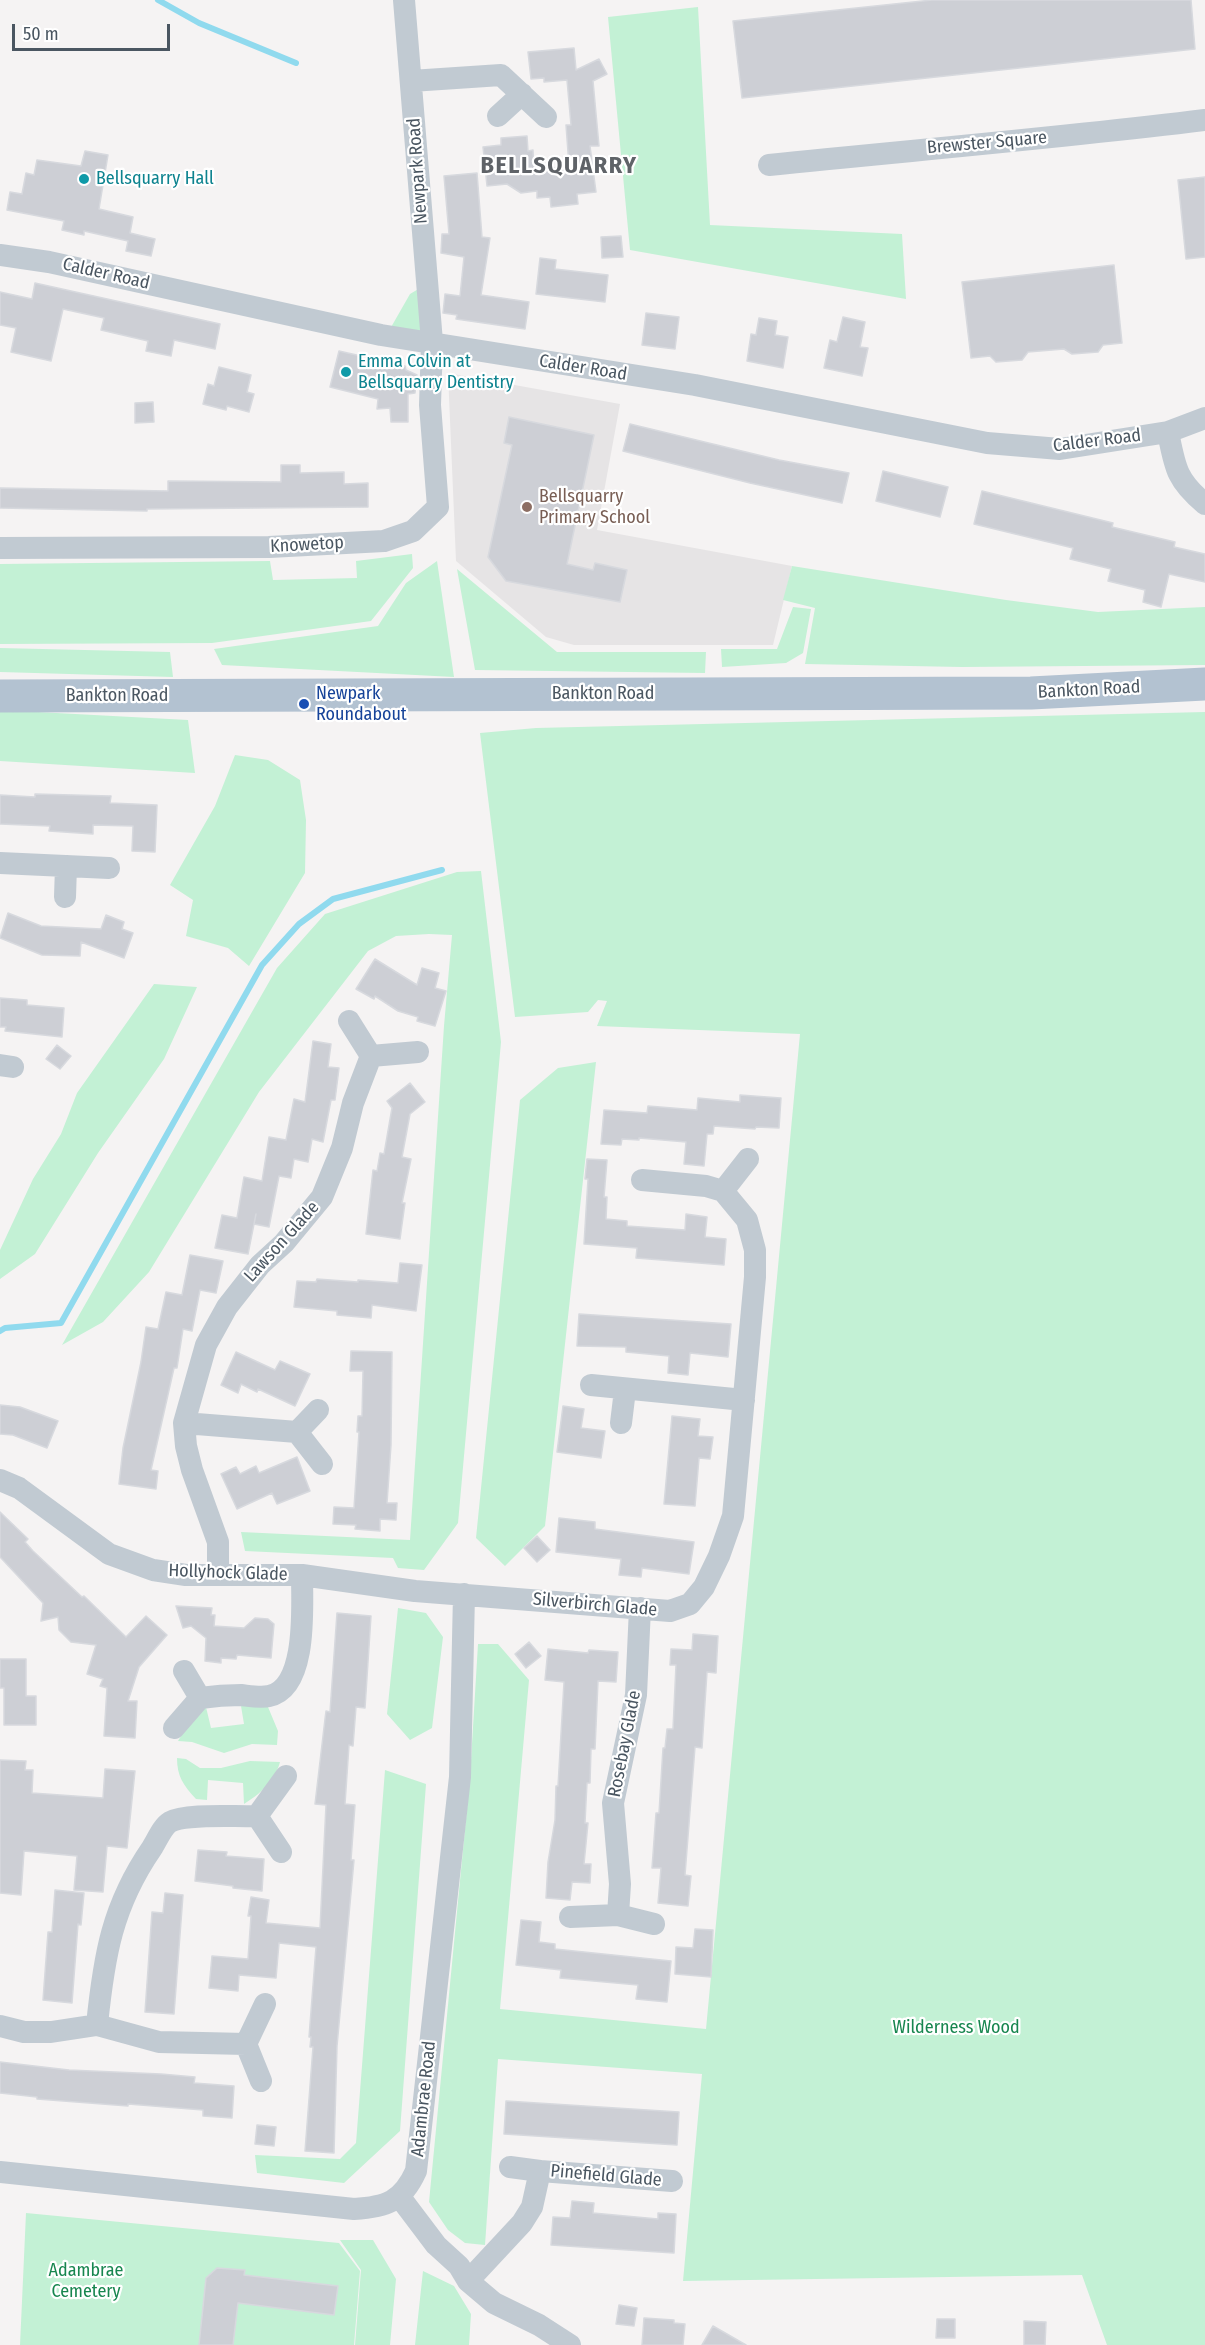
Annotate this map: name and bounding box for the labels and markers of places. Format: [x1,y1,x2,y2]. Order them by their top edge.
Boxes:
place label: Bellsquarry Hall [96,168,214,190]
marker: Bellsquarry Hall [77,172,91,186]
place label: Emma Colvin at Bellsquarry Dentistry [358,351,514,394]
marker: Emma Colvin at Bellsquarry Dentistry [339,365,353,379]
place label: Bellsquarry Primary School [539,486,650,528]
marker: Bellsquarry Primary School [520,500,534,514]
place label: Newpark Roundabout [316,683,407,726]
marker: Newpark Roundabout [297,697,311,711]

